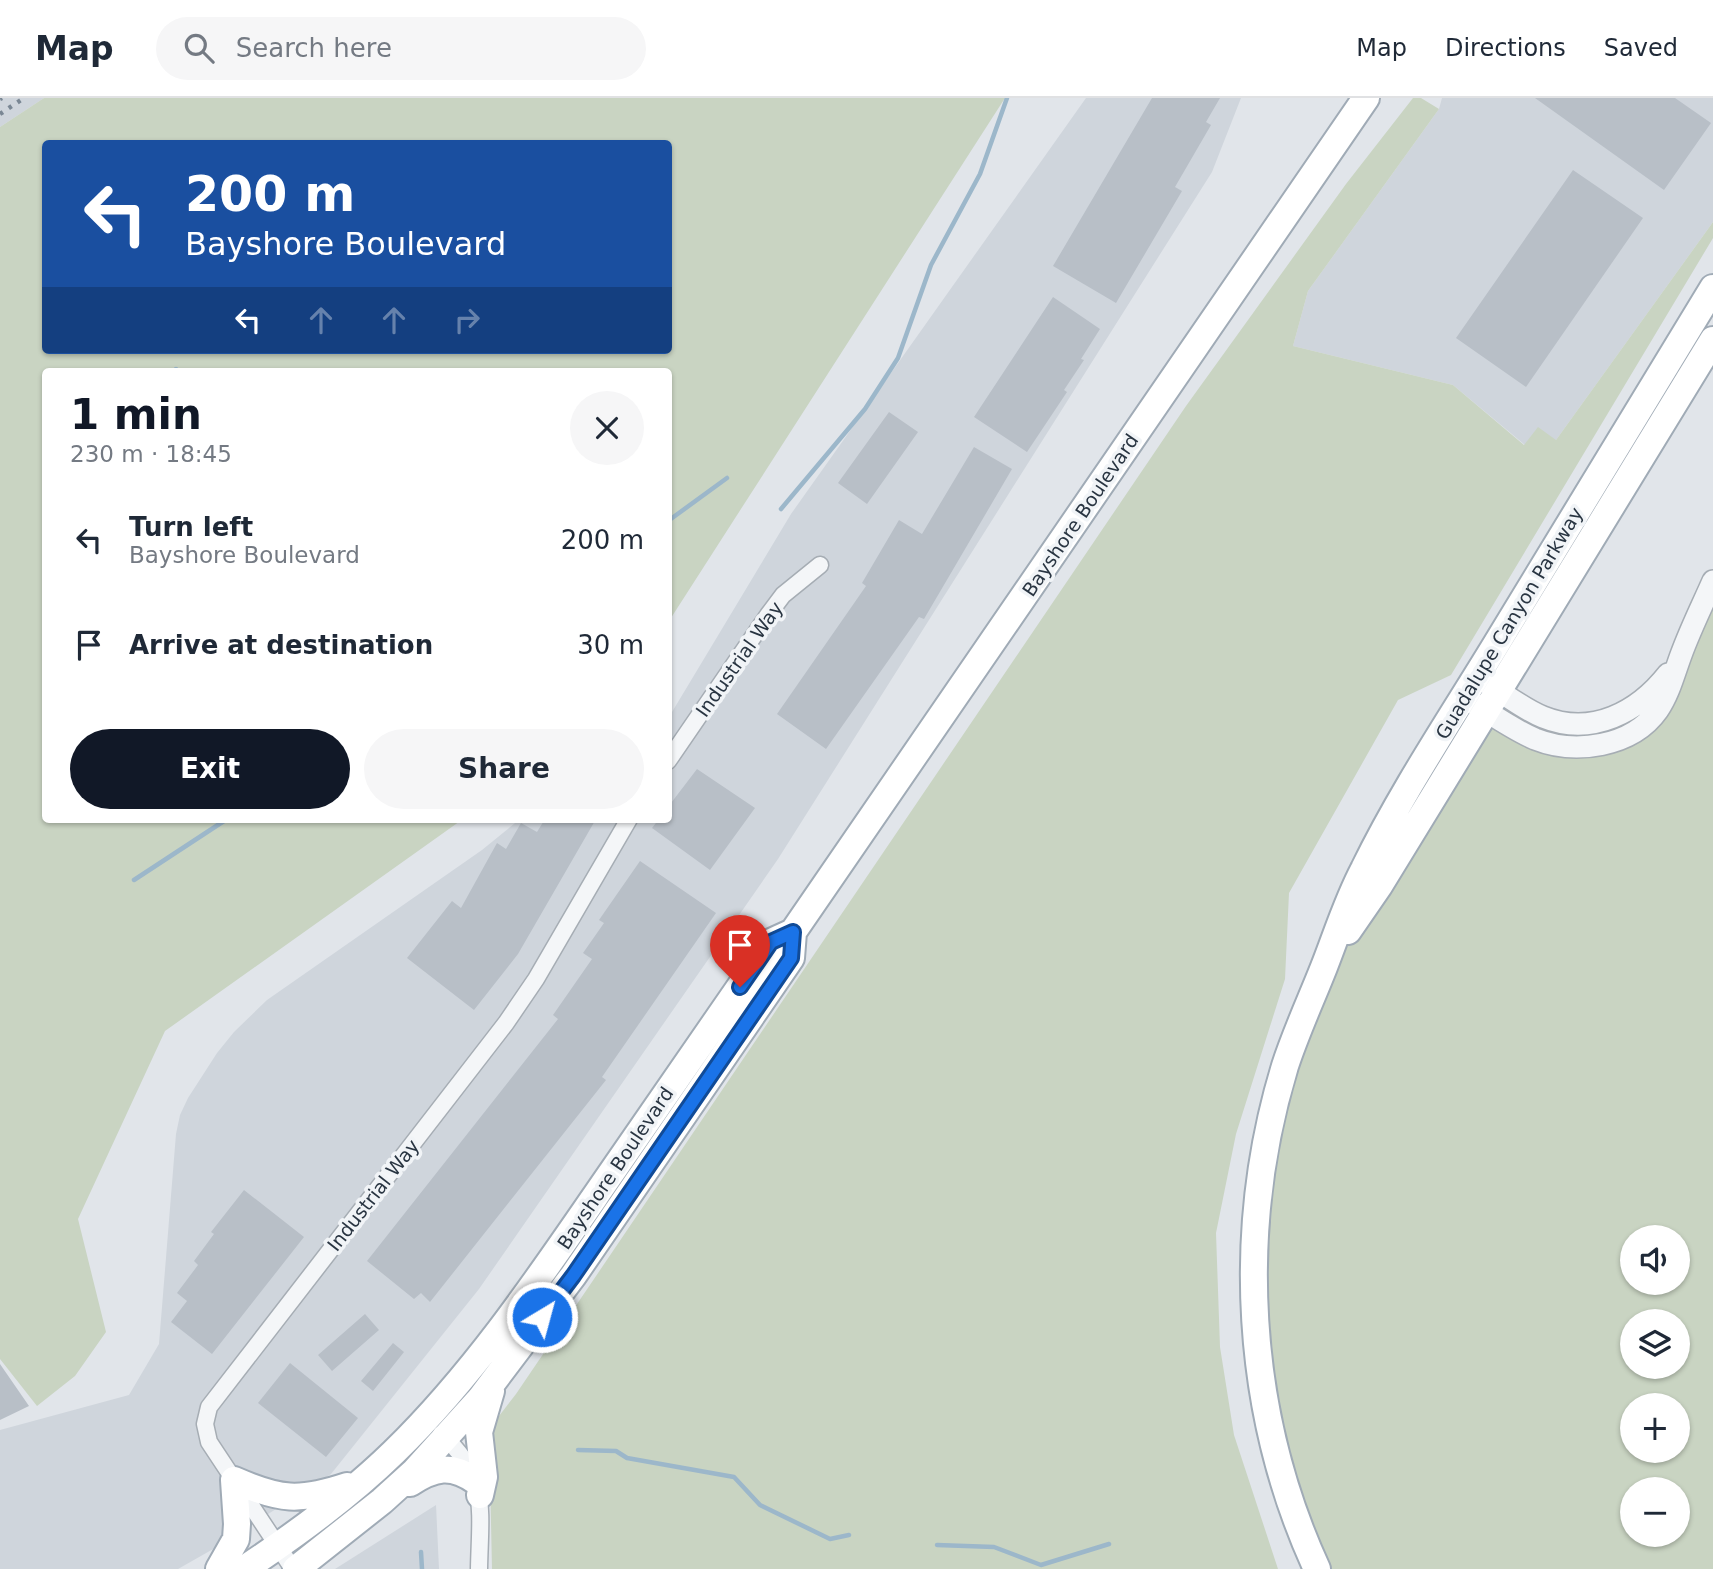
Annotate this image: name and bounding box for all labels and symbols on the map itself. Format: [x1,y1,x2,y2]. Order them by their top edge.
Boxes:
street label: Bayshore Boulevard [1018,430,1142,600]
street label: Guadalupe Canyon Parkway [1431,503,1587,743]
street label: Industrial Way [691,597,787,721]
pin [710,915,770,987]
street label: Bayshore Boulevard [553,1083,677,1253]
street label: Industrial Way [323,1135,423,1255]
position arrow [505,1280,579,1354]

